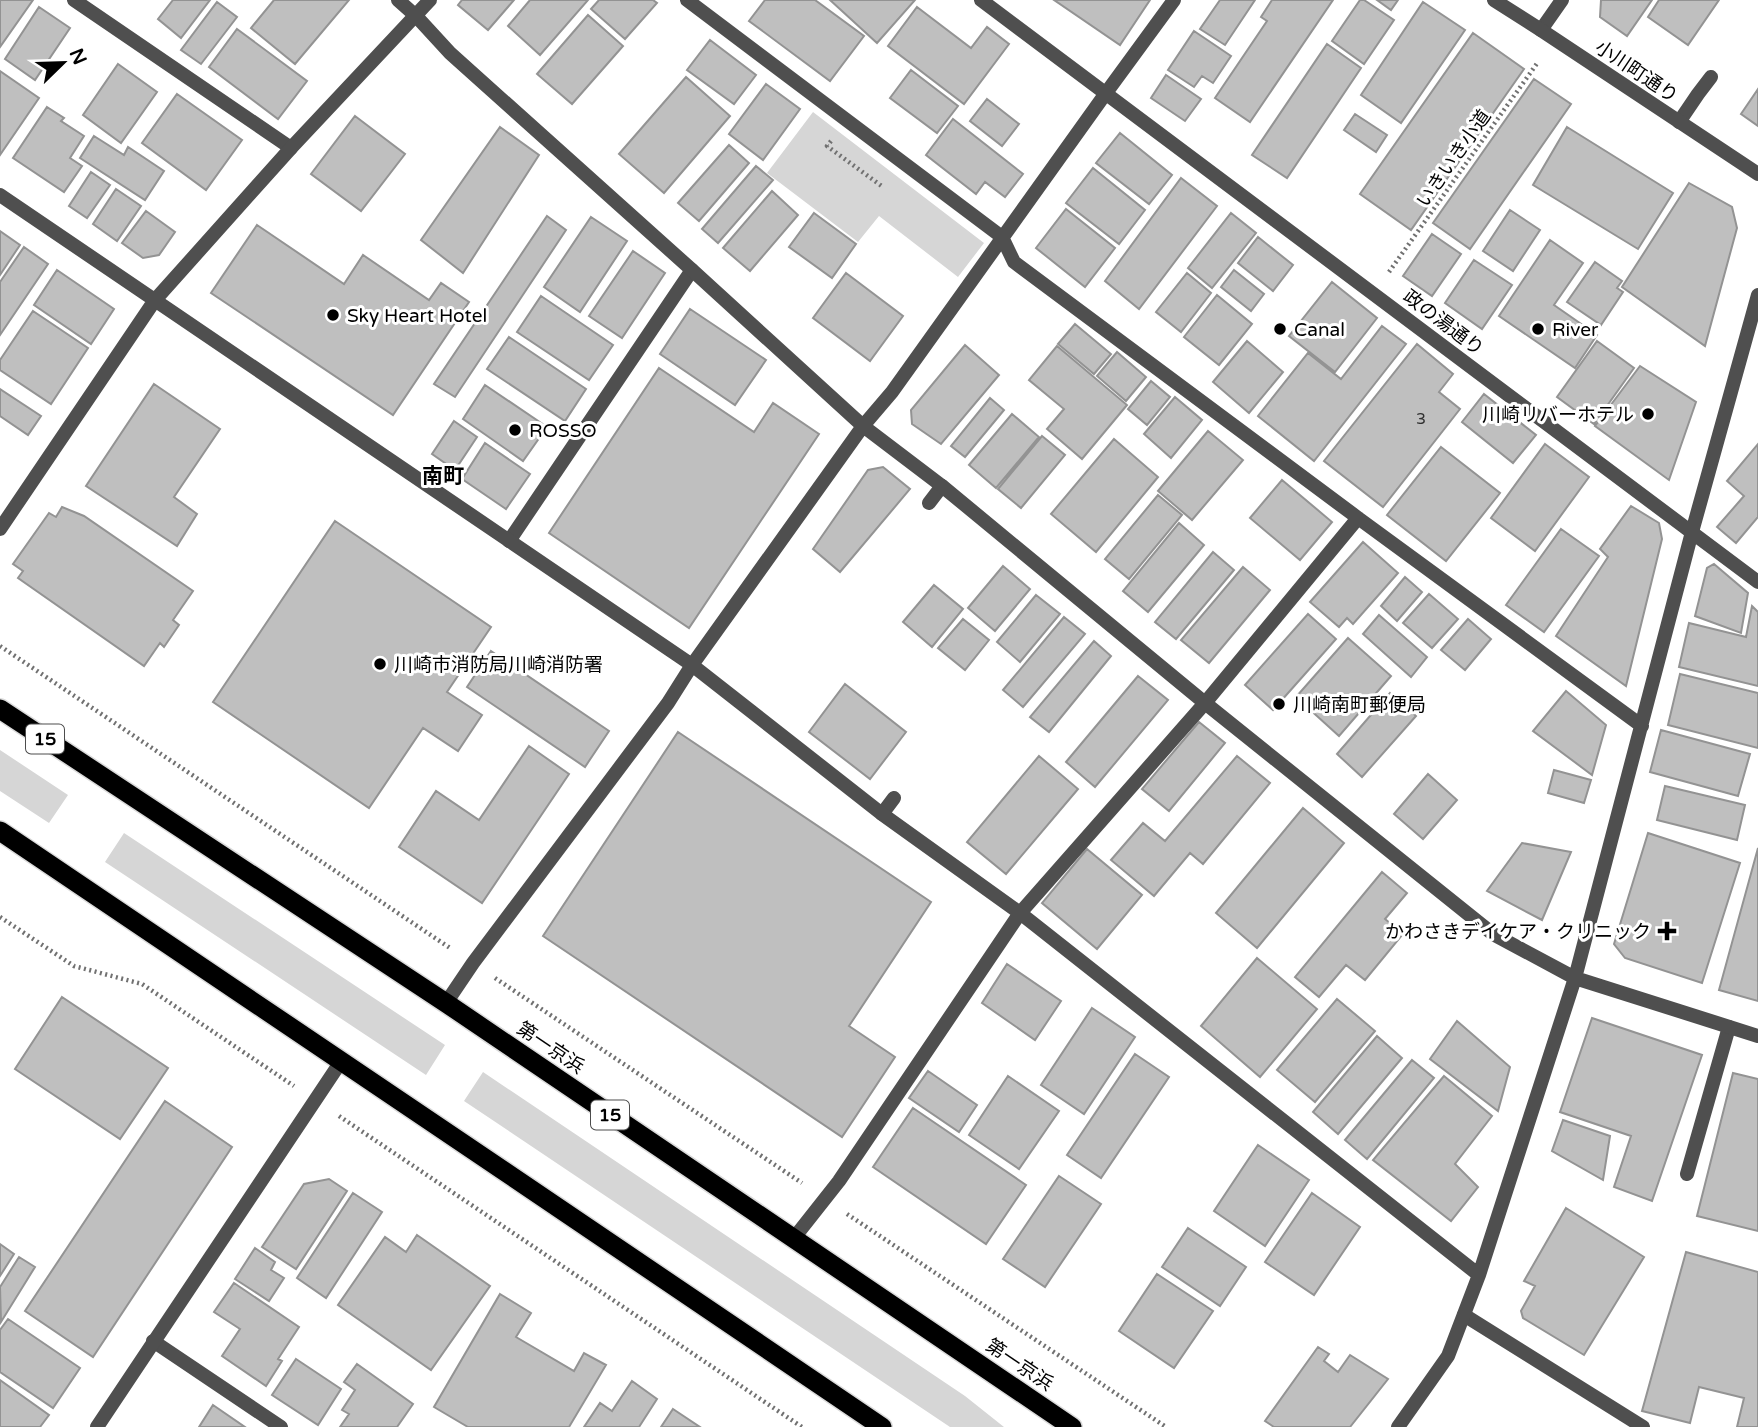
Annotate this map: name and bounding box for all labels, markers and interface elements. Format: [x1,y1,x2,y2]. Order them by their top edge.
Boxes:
north arrow [28,28,98,98]
street label: 小川町通り [1591,36,1682,108]
text: N [65,45,91,68]
street label: いきいき小道 [1412,106,1496,212]
street label: 政の湯通り [1399,285,1488,360]
place label: Sky Heart Hotel [347,305,487,327]
marker: Sky Heart Hotel [325,307,341,323]
place label: Canal [1294,319,1345,341]
place label: River [1552,319,1599,341]
marker: Canal [1272,321,1288,337]
marker: River [1530,321,1546,337]
place label: 川崎リバーホテル [1482,404,1634,426]
marker: 川崎リバーホテル [1640,406,1656,422]
house number: 3 [1416,409,1426,429]
place label: ROSSO [529,420,597,442]
marker: ROSSO [507,422,523,438]
district label: 南町 [422,464,464,489]
place label: 川崎市消防局川崎消防署 [394,654,603,676]
marker: 川崎市消防局川崎消防署 [372,656,388,672]
place label: 川崎南町郵便局 [1293,694,1426,716]
marker: 川崎南町郵便局 [1271,696,1287,712]
road number: 15 [26,724,64,754]
place label: かわさきデイケア・クリニック [1385,921,1651,943]
marker: かわさきデイケア・クリニック [1657,921,1677,941]
street label: 第一京浜 [513,1017,588,1078]
road number: 15 [591,1100,629,1130]
street label: 第一京浜 [982,1334,1057,1395]

